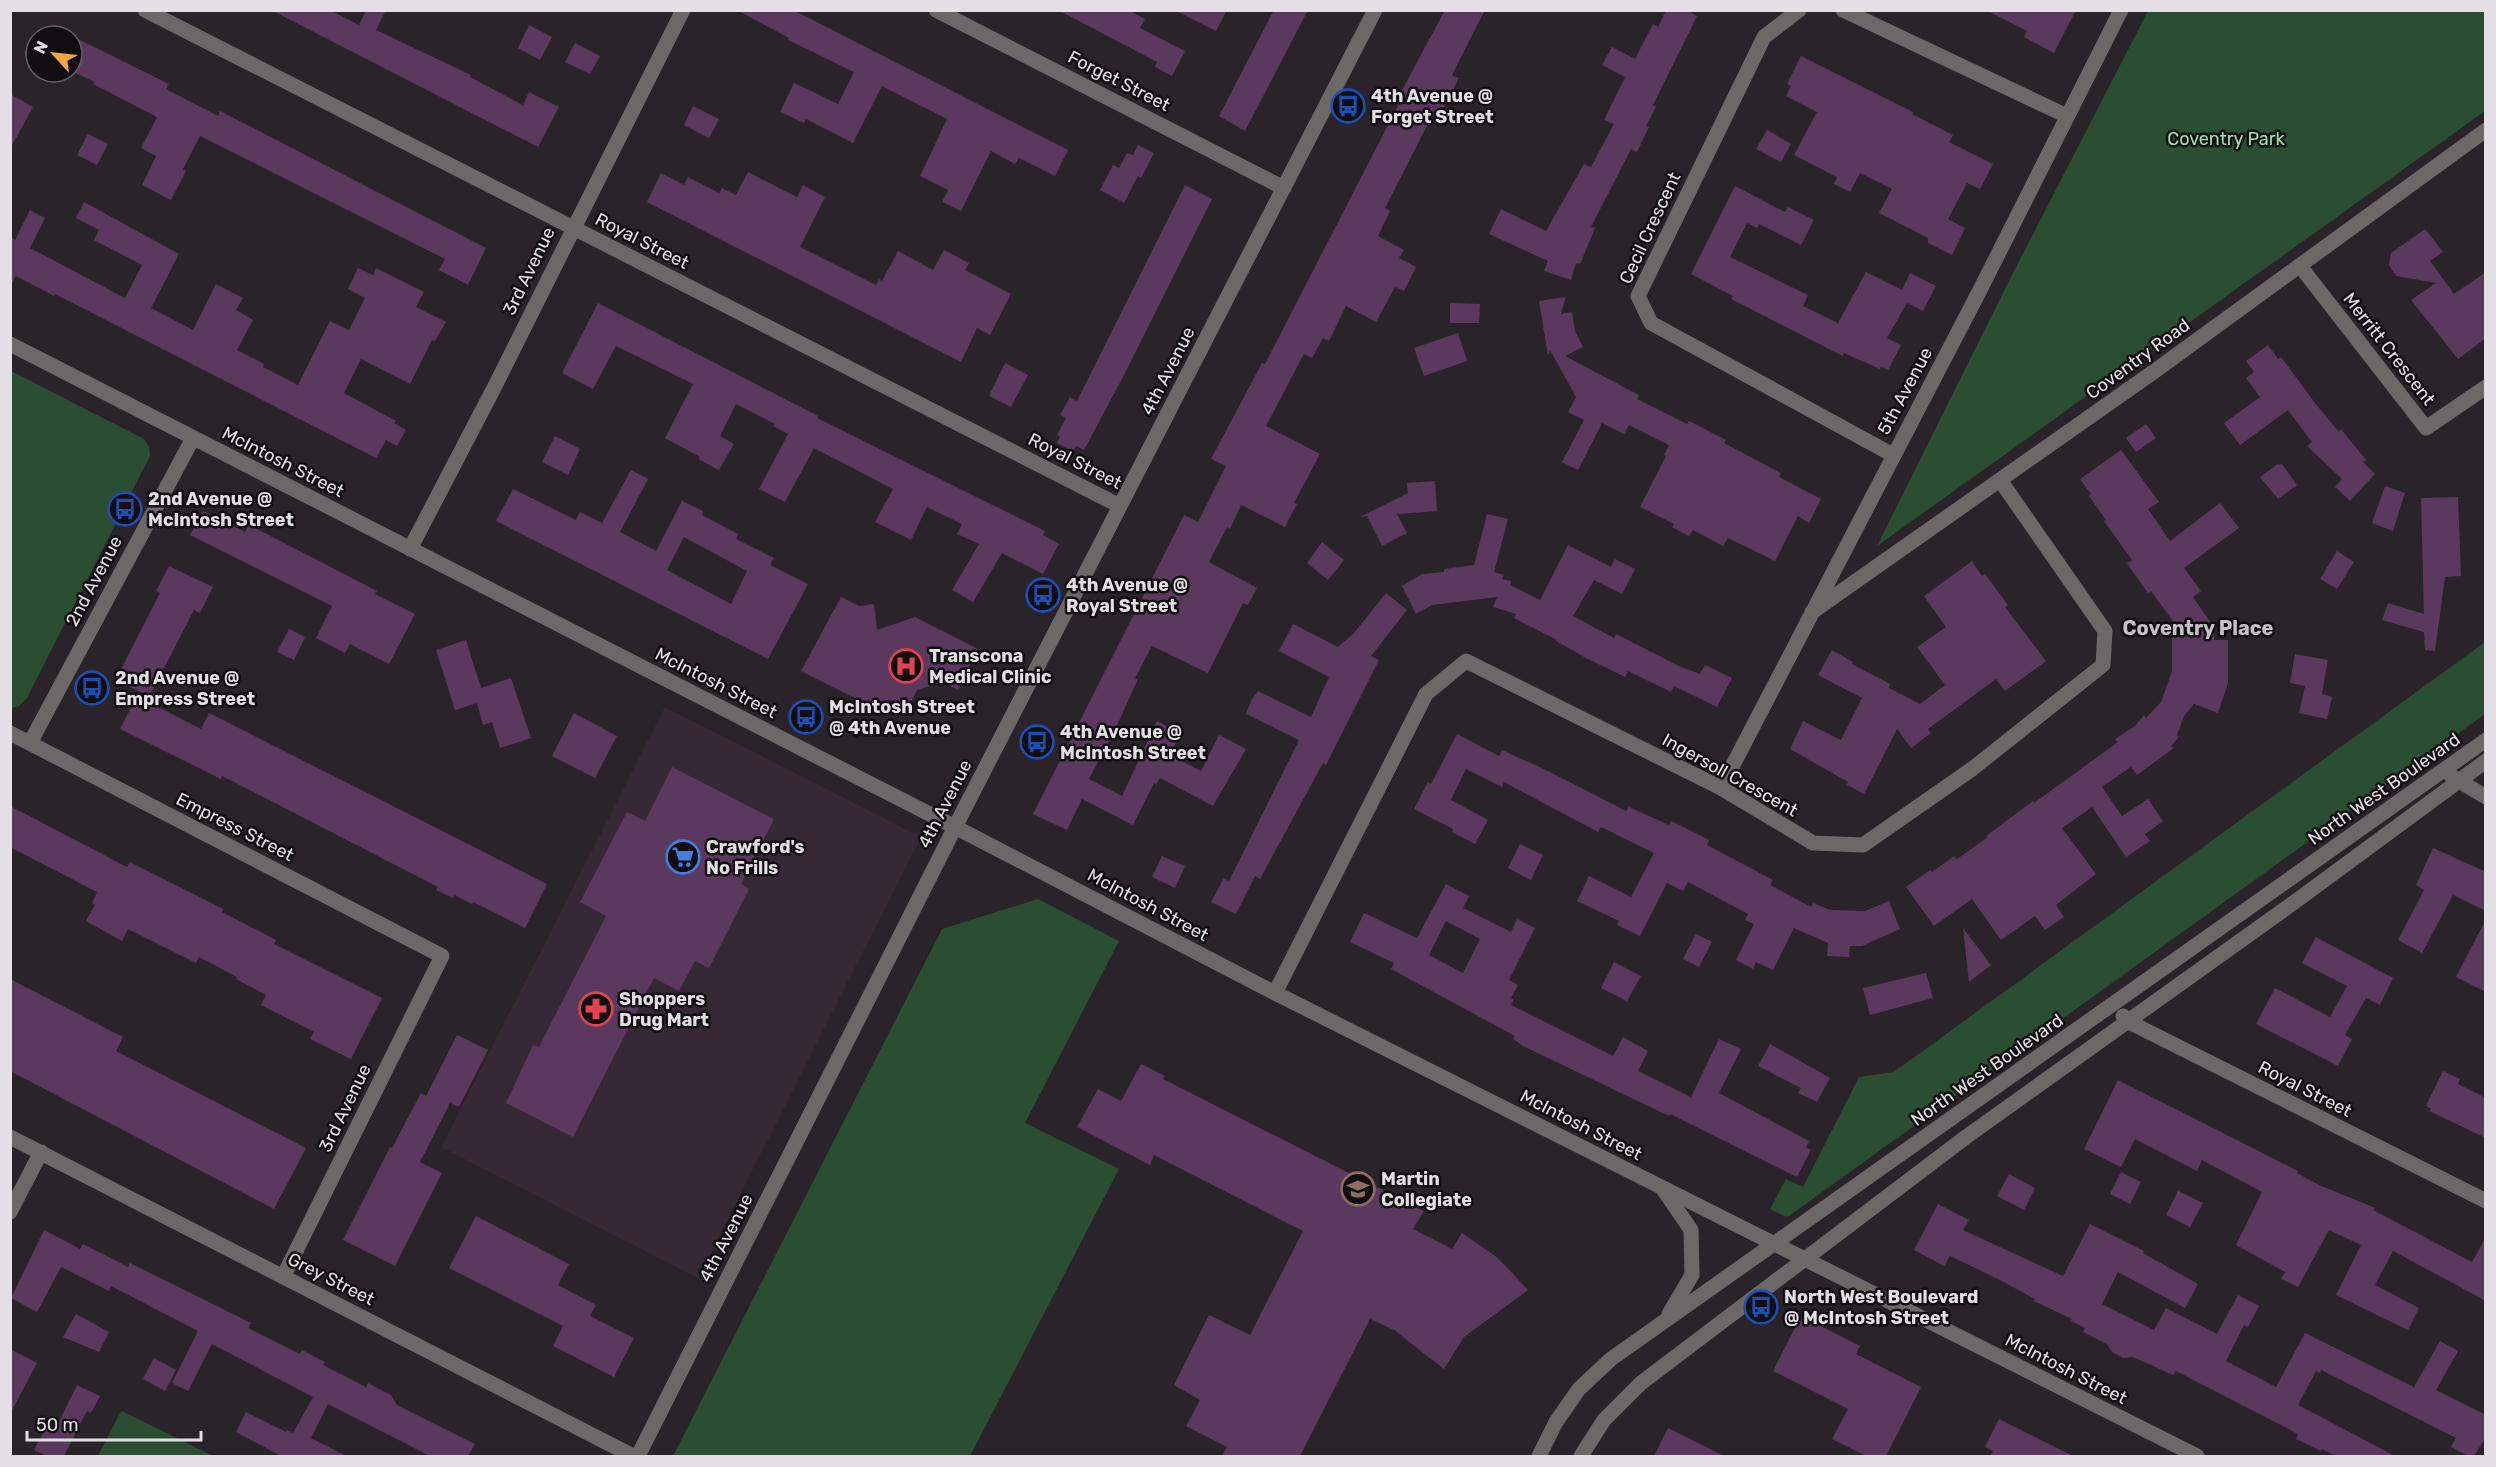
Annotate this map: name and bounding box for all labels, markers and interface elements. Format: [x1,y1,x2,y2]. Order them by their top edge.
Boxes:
north arrow [24,24,84,84]
text: N [30,38,52,57]
street label: Forget Street [1064,46,1174,116]
place label: 4th Avenue @ Forget Street [1371,85,1494,128]
bus stop icon: 4th Avenue @ Forget Street [1330,88,1366,124]
park label: Coventry Park [2167,128,2286,150]
street label: Cecil Crescent [1614,169,1686,287]
street label: Royal Street [592,208,692,274]
street label: 3rd Avenue [498,223,560,319]
street label: Merritt Crescent [2338,288,2440,410]
street label: Coventry Road [2082,314,2194,404]
street label: 4th Avenue [1136,323,1200,419]
street label: 5th Avenue [1873,344,1937,438]
street label: McIntosh Street [218,422,348,502]
street label: Royal Street [1025,428,1125,494]
place label: 2nd Avenue @ McIntosh Street [148,488,294,531]
bus stop icon: 2nd Avenue @ McIntosh Street [107,491,143,527]
street label: 2nd Avenue [61,532,127,630]
place label: 4th Avenue @ Royal Street [1066,574,1188,617]
bus stop icon: 4th Avenue @ Royal Street [1025,577,1061,613]
district label: Coventry Place [2123,616,2274,640]
street label: McIntosh Street [651,643,781,723]
place label: Transcona Medical Clinic [929,645,1052,688]
hospital icon: Transcona Medical Clinic [888,648,924,684]
place label: 2nd Avenue @ Empress Street [115,667,255,710]
bus stop icon: 2nd Avenue @ Empress Street [74,670,110,706]
place label: McIntosh Street @ 4th Avenue [829,696,975,739]
bus stop icon: McIntosh Street @ 4th Avenue [788,699,824,735]
place label: 4th Avenue @ McIntosh Street [1060,721,1206,764]
bus stop icon: 4th Avenue @ McIntosh Street [1019,724,1055,760]
street label: North West Boulevard [2304,728,2464,850]
street label: Ingersoll Crescent [1658,729,1802,821]
street label: 4th Avenue [913,756,977,852]
street label: Empress Street [172,788,298,866]
place label: Crawford's No Frills [706,836,805,879]
supermarket icon: Crawford's No Frills [665,839,701,875]
street label: McIntosh Street [1084,864,1212,946]
place label: Shoppers Drug Mart [619,988,709,1031]
pharmacy icon: Shoppers Drug Mart [578,991,614,1027]
street label: North West Boulevard [1907,1009,2067,1131]
street label: Royal Street [2255,1056,2355,1122]
street label: 3rd Avenue [314,1060,376,1156]
street label: McIntosh Street [1516,1085,1646,1165]
place label: Martin Collegiate [1381,1168,1472,1211]
school or university icon: Martin Collegiate [1340,1171,1376,1207]
street label: 4th Avenue [694,1190,758,1286]
street label: Grey Street [284,1248,378,1310]
place label: North West Boulevard @ McIntosh Street [1784,1286,1978,1329]
bus stop icon: North West Boulevard @ McIntosh Street [1743,1289,1779,1325]
street label: McIntosh Street [2001,1329,2131,1409]
scale bar [27,1404,201,1442]
text: 50 m [36,1414,79,1436]

